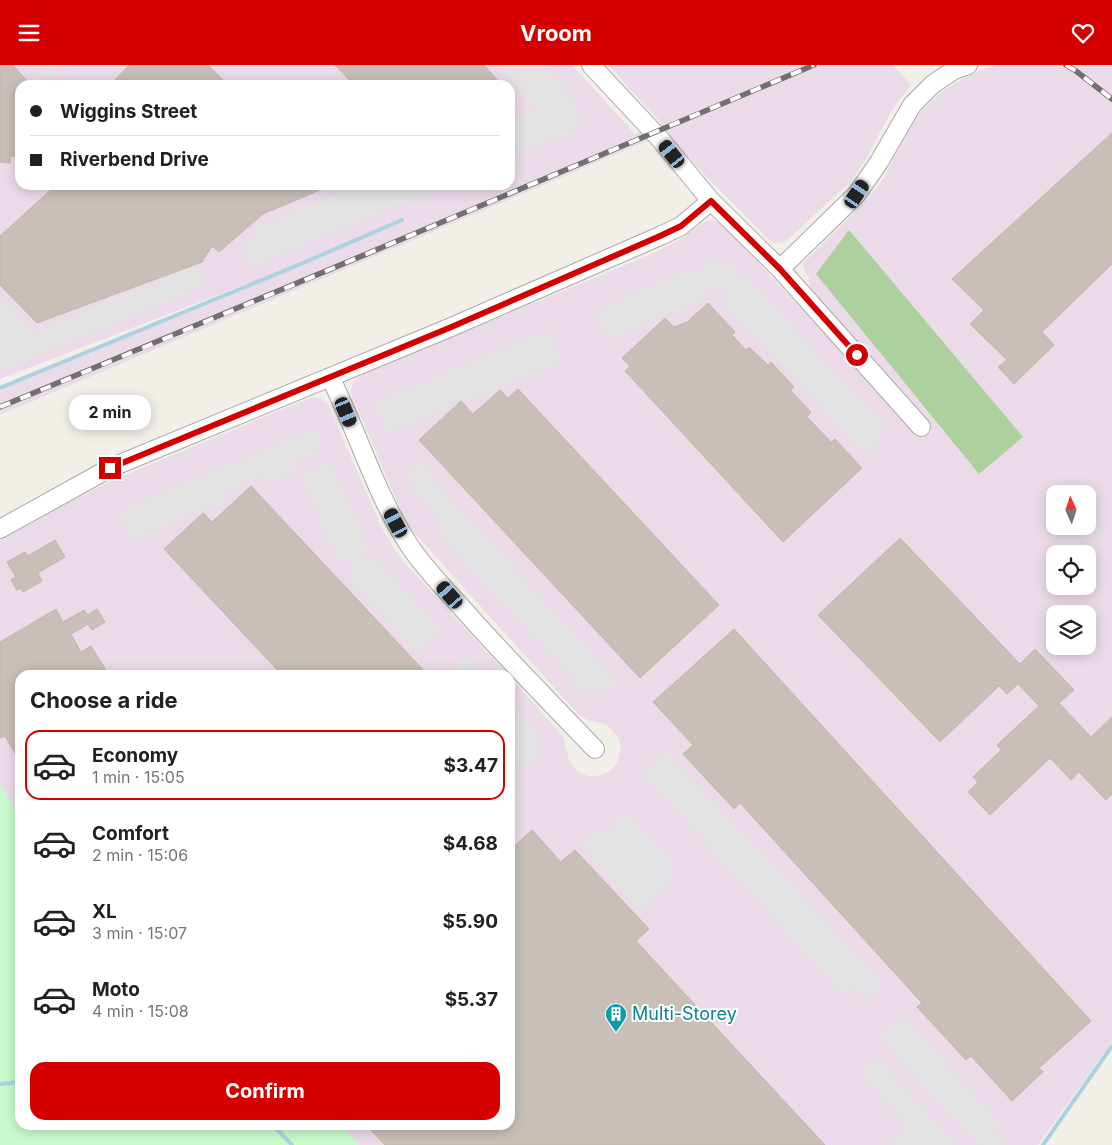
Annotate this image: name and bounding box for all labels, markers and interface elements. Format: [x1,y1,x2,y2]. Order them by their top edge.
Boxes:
icon: menu [15,19,43,47]
icon: heart [1069,19,1097,47]
text: Vroom [520,20,592,46]
text: Wiggins Street [60,100,197,123]
car [656,138,687,170]
text: Riverbend Drive [60,148,209,171]
car [842,177,871,211]
route start [846,344,868,366]
callout: 2 min [69,395,151,431]
car [333,395,358,429]
text: 2 min [89,402,131,422]
route end [99,457,121,479]
north arrow [1046,485,1096,535]
map controls [1046,485,1096,655]
car [382,506,409,540]
button: locate [1046,545,1096,595]
car [434,579,465,611]
button: layers [1046,605,1096,655]
text: Choose a ride [30,687,178,713]
icon: car [32,743,77,788]
text: Economy [92,744,178,767]
text: $3.47 [443,754,498,777]
text: 1 min · 15:05 [92,767,185,787]
icon: car [32,821,77,866]
text: Comfort [92,822,169,845]
text: $4.68 [443,832,498,855]
text: 2 min · 15:06 [92,845,188,865]
icon: car [32,899,77,944]
text: XL [92,900,117,923]
text: $5.90 [443,910,498,933]
text: 3 min · 15:07 [92,923,187,943]
icon: car [32,977,77,1022]
text: Moto [92,978,140,1001]
text: $5.37 [445,988,498,1011]
text: 4 min · 15:08 [92,1001,189,1021]
building icon: Multi-Storey [604,1002,628,1033]
place label: Multi-Storey [632,1003,737,1024]
button: Confirm [30,1062,500,1120]

